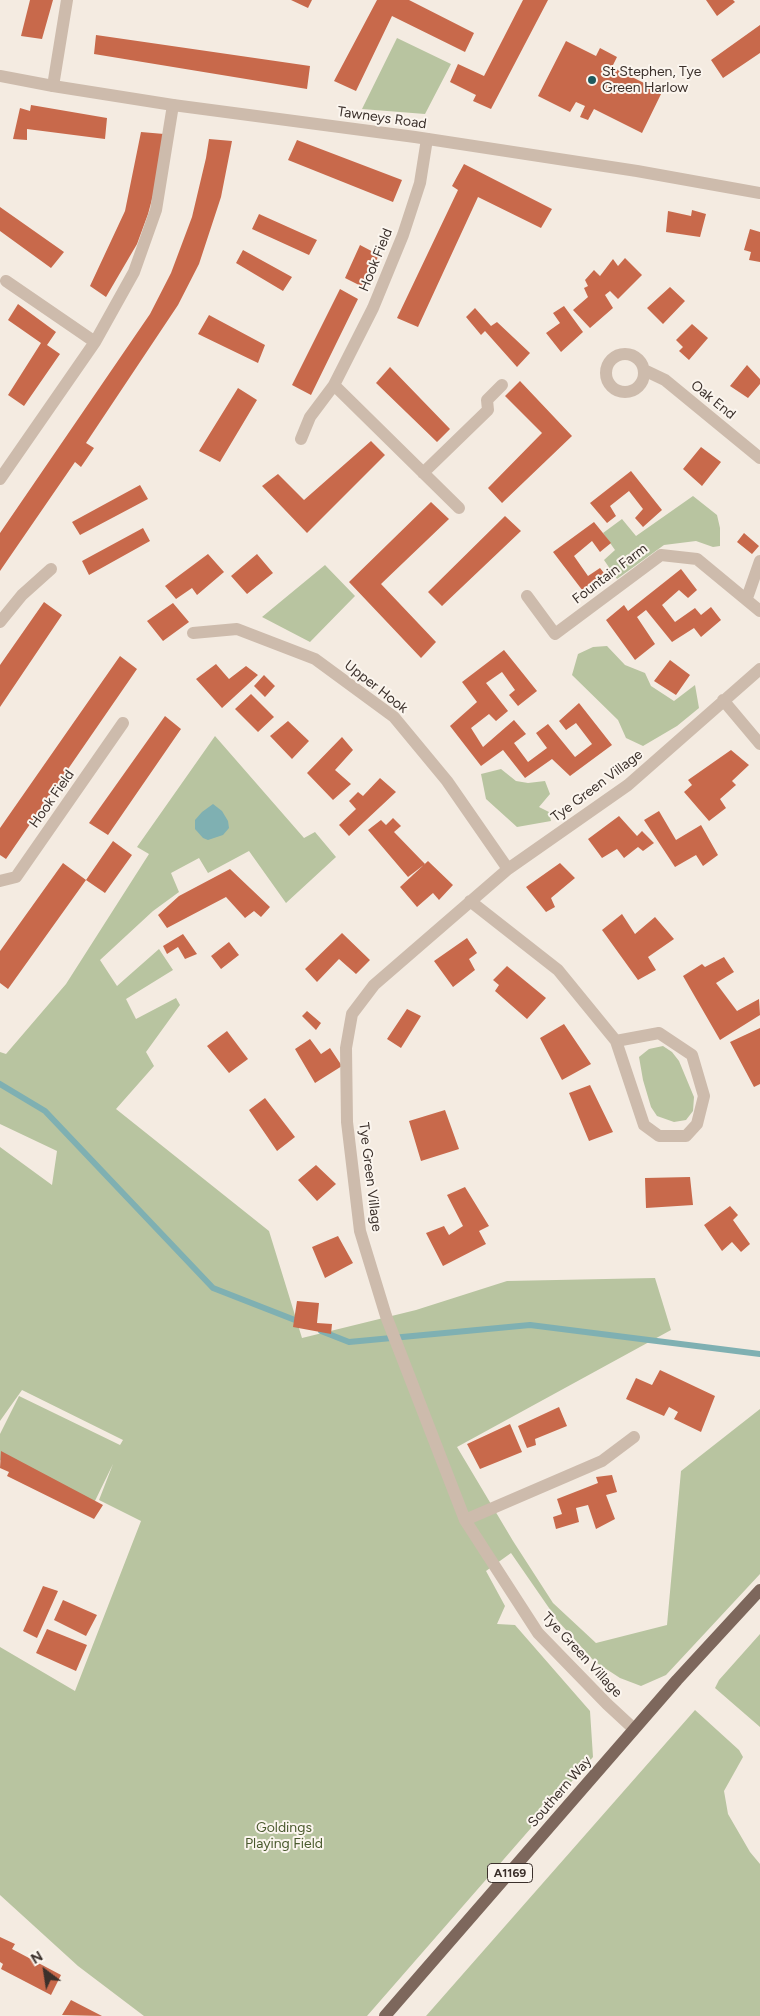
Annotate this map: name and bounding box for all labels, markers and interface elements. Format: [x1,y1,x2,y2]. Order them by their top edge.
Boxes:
place label: St Stephen, Tye Green Harlow [602,64,701,96]
marker: St Stephen, Tye Green Harlow [586,74,598,86]
street label: Tawneys Road [336,103,428,133]
street label: Hook Field [356,226,396,294]
street label: Oak End [687,377,739,423]
street label: Fountain Farm [569,540,651,608]
street label: Upper Hook [341,657,411,717]
street label: Tye Green Village [548,746,646,826]
street label: Hook Field [26,767,78,831]
street label: Tye Green Village [355,1121,385,1233]
street label: Tye Green Village [538,1609,626,1701]
street label: Southern Way [525,1753,595,1831]
park label: Goldings Playing Field [245,1820,323,1852]
road number: A1169 [488,1864,532,1882]
north arrow [20,1946,70,1996]
text: N [28,1948,46,1968]

